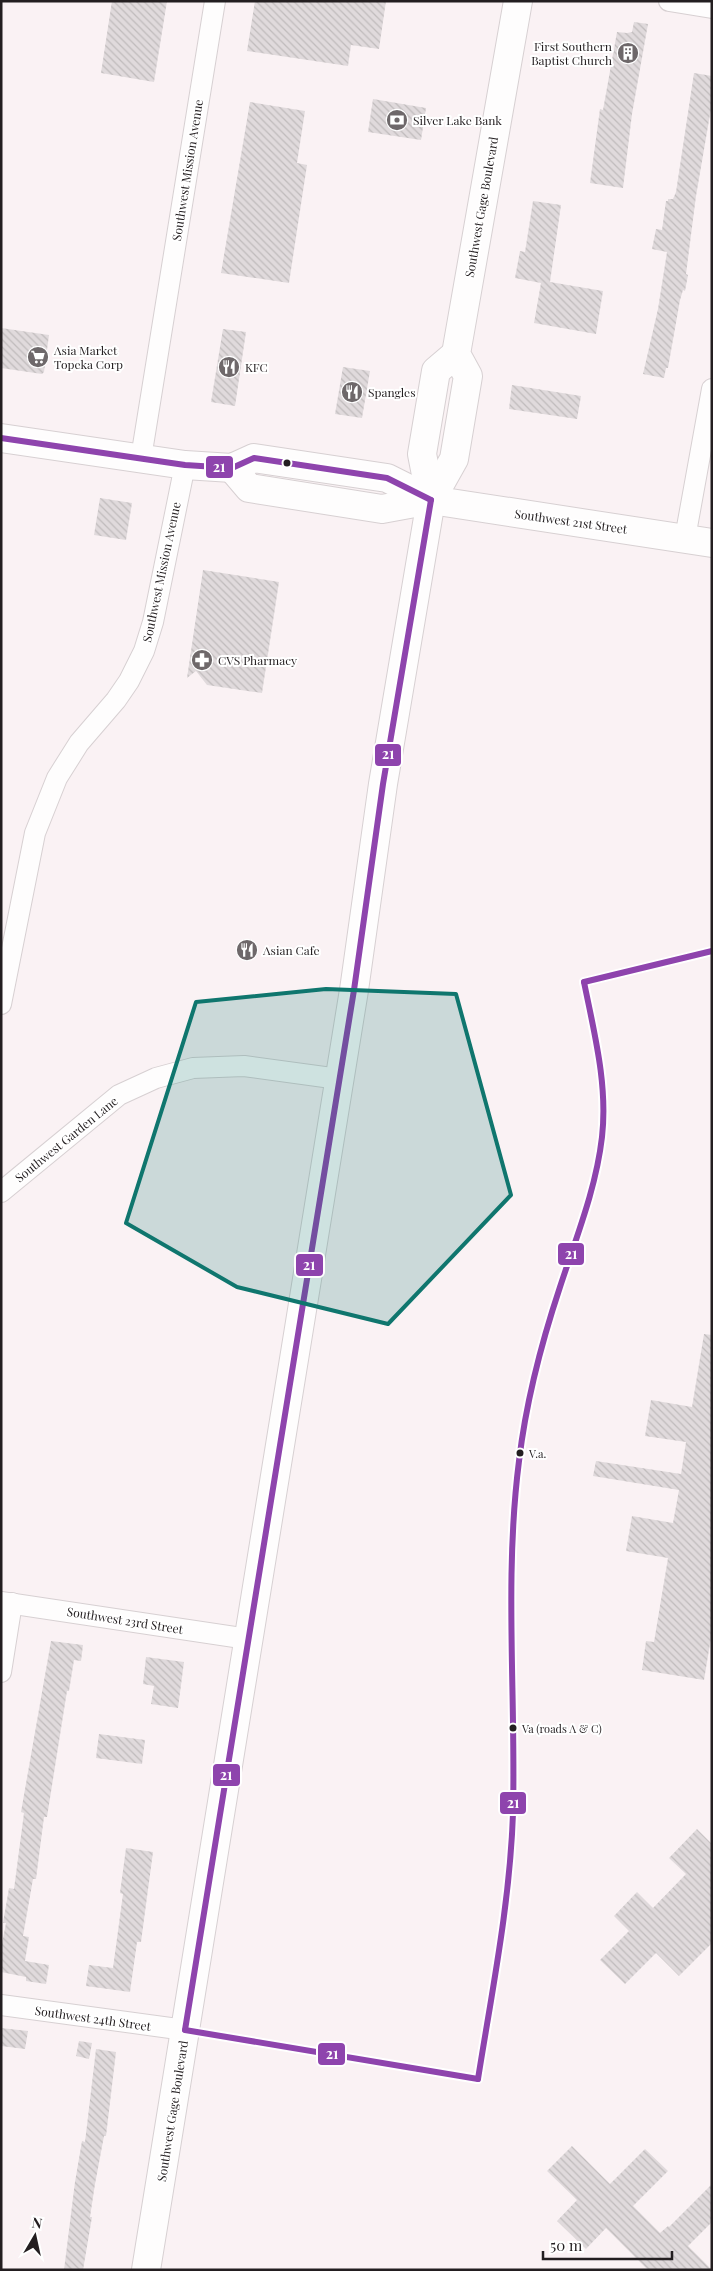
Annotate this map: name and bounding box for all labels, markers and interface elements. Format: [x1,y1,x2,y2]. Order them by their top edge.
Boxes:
place label: First Southern Baptist Church [531,38,612,68]
building icon: First Southern Baptist Church [616,41,640,65]
street label: Southwest Mission Avenue [168,98,206,242]
bank icon: Silver Lake Bank [385,108,409,132]
place label: Silver Lake Bank [413,112,502,128]
street label: Southwest Gage Boulevard [461,135,501,279]
place label: Asia Market Topeka Corp [53,342,123,372]
supermarket icon: Asia Market Topeka Corp [26,345,50,369]
restaurant icon: KFC [217,355,241,379]
place label: KFC [245,359,268,375]
restaurant icon: Spangles [340,380,364,404]
place label: Spangles [368,384,416,400]
line badge: 21 [205,455,234,479]
text: 21 [213,457,225,476]
unlabelled marker [282,458,292,468]
street label: Southwest Mission Avenue [138,500,184,644]
street label: Southwest 21st Street [514,505,629,537]
pharmacy icon: CVS Pharmacy [190,648,214,672]
place label: CVS Pharmacy [218,652,297,668]
line badge: 21 [374,743,402,767]
text: 21 [382,744,394,763]
restaurant icon: Asian Cafe [235,938,259,962]
place label: Asian Cafe [262,942,320,958]
street label: Southwest Garden Lane [11,1093,121,1185]
line badge: 21 [557,1242,585,1266]
text: 21 [565,1244,577,1263]
line badge: 21 [295,1253,324,1277]
text: 21 [303,1255,315,1274]
place label: V.a. [528,1446,546,1461]
marker: V.a. [515,1448,525,1458]
street label: Southwest 23rd Street [66,1603,185,1637]
place label: Va (roads A & C) [521,1721,602,1736]
marker: Va (roads A & C) [508,1723,518,1733]
line badge: 21 [212,1763,241,1787]
text: 21 [220,1765,232,1784]
line badge: 21 [499,1791,527,1815]
text: 21 [507,1793,519,1812]
street label: Southwest 24th Street [34,2002,153,2034]
street label: Southwest Gage Boulevard [153,2039,191,2183]
line badge: 21 [317,2042,346,2066]
text: 21 [326,2044,338,2063]
north arrow [10,2211,60,2261]
text: N [31,2212,44,2233]
scale bar [543,2228,672,2260]
text: 50 m [550,2235,583,2255]

